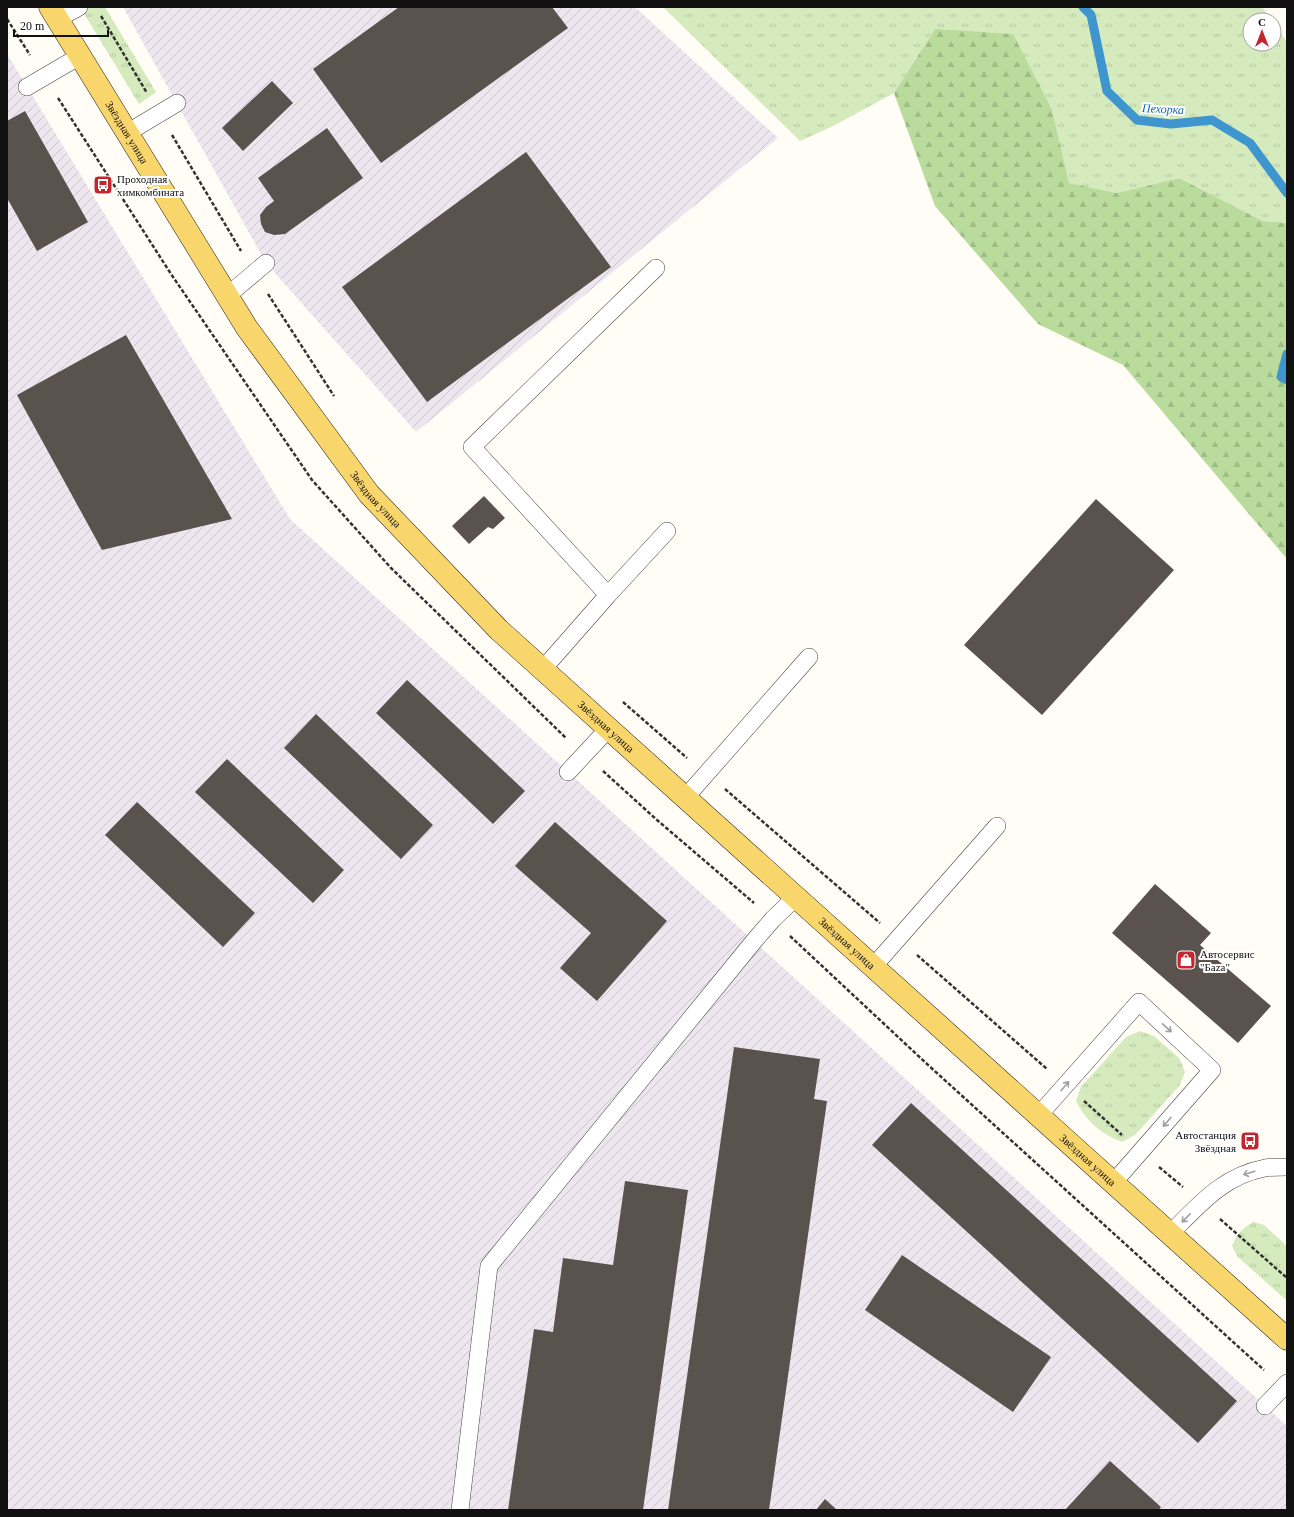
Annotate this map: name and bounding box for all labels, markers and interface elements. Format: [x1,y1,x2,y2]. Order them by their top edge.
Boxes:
scale bar [14,12,108,38]
north arrow [1242,12,1282,52]
text: С [1258,16,1266,28]
text: 20 m [20,19,45,33]
street label: Звёздная улица [103,99,151,166]
water label: Пехорка [1141,101,1184,117]
place label: Проходная химкомбината [117,173,184,198]
bus stop icon: Проходная химкомбината [92,174,114,196]
street label: Звёздная улица [348,469,404,530]
street label: Звёздная улица [576,698,637,755]
street label: Звёздная улица [817,915,878,972]
place label: Автосервис "Баzа" [1200,948,1255,973]
shop icon: Автосервис "Баzа" [1175,949,1197,971]
one-way arrow [1162,1024,1172,1033]
one-way arrow [1061,1081,1070,1091]
one-way arrow [1162,1116,1171,1127]
place label: Автостанция Звёздная [1175,1129,1236,1154]
bus stop icon: Автостанция Звёздная [1239,1130,1261,1152]
street label: Звёздная улица [1057,1132,1118,1188]
one-way arrow [1242,1170,1255,1177]
one-way arrow [1181,1213,1191,1223]

